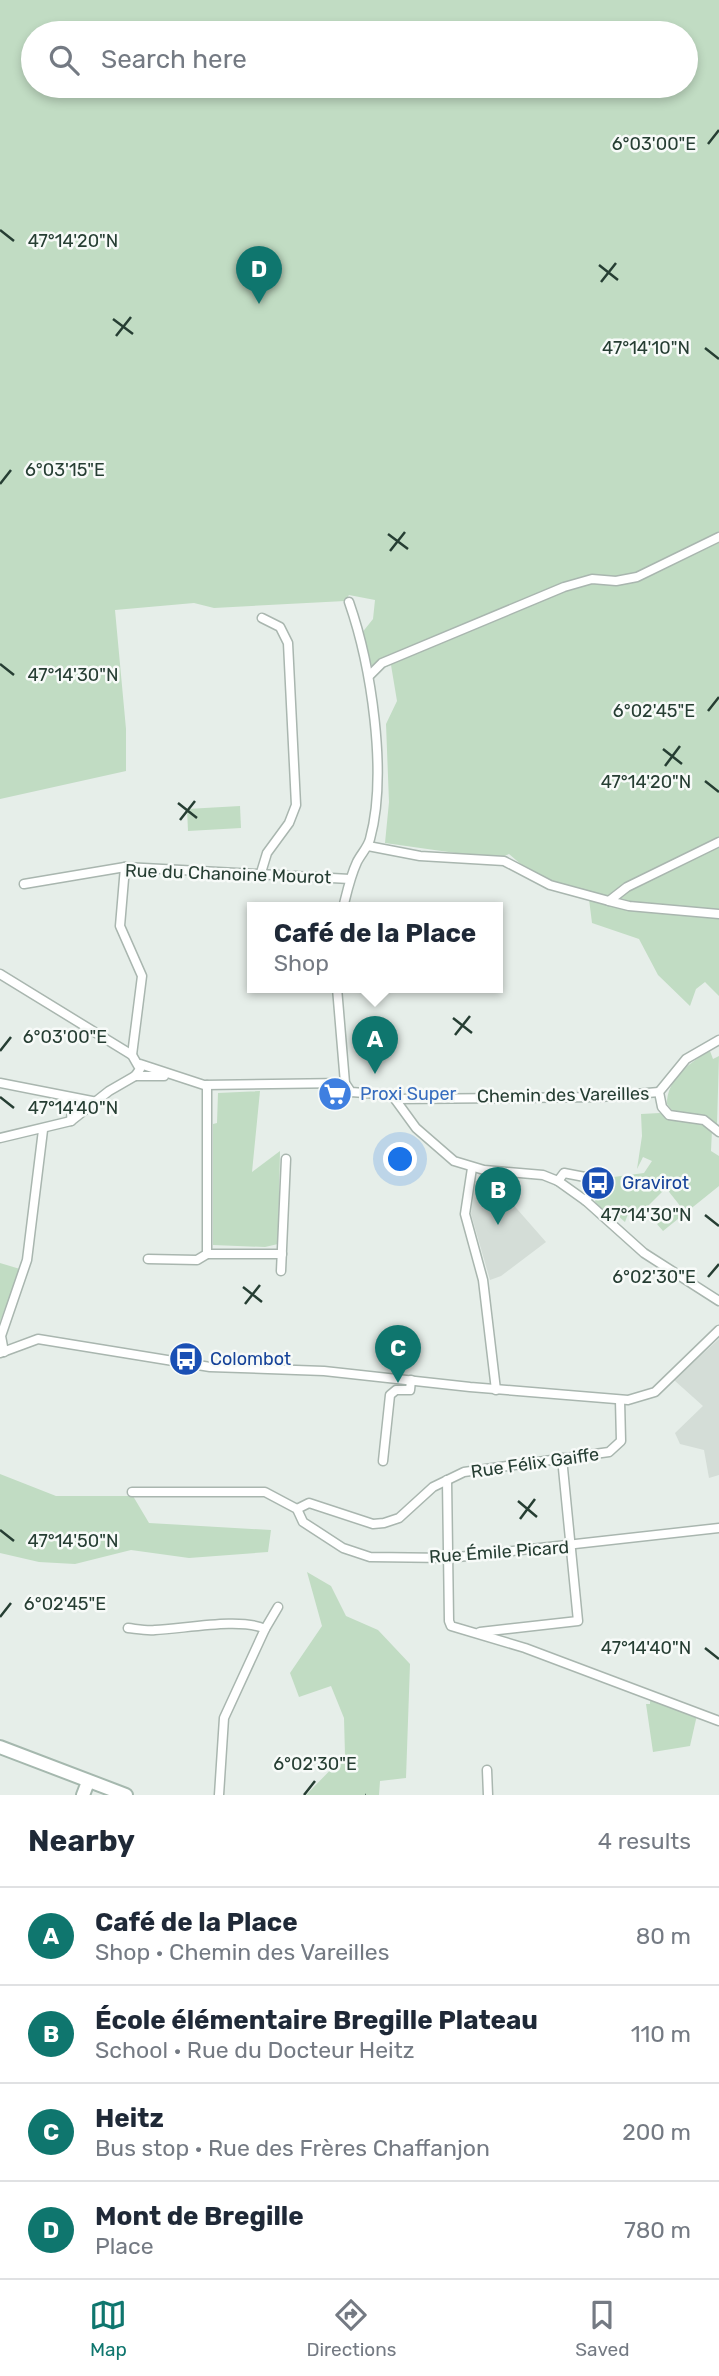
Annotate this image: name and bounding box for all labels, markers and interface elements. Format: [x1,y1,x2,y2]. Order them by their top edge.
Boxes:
search box [21,21,698,98]
icon: search [45,41,83,79]
text: Search here [101,44,247,75]
text: 6°03'00"E [612,133,696,155]
text: 47°14'20"N [28,230,118,252]
pin: D [236,246,282,304]
text: 47°14'10"N [602,337,690,359]
text: 6°03'15"E [25,459,105,481]
text: 47°14'30"N [28,664,118,686]
text: 6°02'45"E [613,700,695,722]
text: 47°14'20"N [601,771,691,793]
street label: Rue du Chanoine Mourot [124,859,332,889]
popup [247,902,503,993]
text: Café de la Place [274,918,476,949]
text: Shop [274,949,329,977]
pin: A [352,1016,398,1074]
text: 6°03'00"E [23,1026,107,1048]
supermarket icon: Proxi Super [316,1075,354,1113]
street label: Chemin des Vareilles [477,1082,649,1108]
place label: Proxi Super [360,1083,457,1105]
text: 47°14'40"N [28,1097,118,1119]
your location [383,1142,417,1176]
bus stop icon: Gravirot [579,1164,617,1202]
pin: B [475,1167,521,1225]
place label: Gravirot [622,1172,689,1194]
text: 47°14'30"N [601,1204,691,1226]
text: 6°02'30"E [612,1266,696,1288]
pin: C [375,1325,421,1383]
bus stop icon: Colombot [167,1340,205,1378]
place label: Colombot [210,1348,291,1370]
street label: Rue Félix Gaiffe [469,1443,601,1483]
text: 47°14'50"N [28,1530,118,1552]
street label: Rue Émile Picard [428,1536,570,1568]
text: 6°02'45"E [24,1593,106,1615]
text: 47°14'40"N [601,1637,691,1659]
text: 6°02'30"E [273,1753,357,1775]
text: Nearby [28,1823,135,1859]
text: 4 results [598,1827,691,1855]
text: Café de la Place [95,1907,298,1938]
text: A [43,1922,59,1950]
text: 80 m [636,1922,691,1950]
text: Shop · Chemin des Vareilles [95,1938,389,1966]
text: École élémentaire Bregille Plateau [95,2005,538,2036]
text: B [43,2020,59,2048]
text: 110 m [631,2020,691,2048]
text: School · Rue du Docteur Heitz [95,2036,414,2064]
text: Heitz [95,2103,164,2134]
text: C [43,2118,59,2146]
text: 200 m [622,2118,691,2146]
text: Bus stop · Rue des Frères Chaffanjon [95,2134,490,2162]
text: Mont de Bregille [95,2201,304,2232]
text: D [43,2216,59,2244]
text: 780 m [624,2216,691,2244]
text: Place [95,2232,154,2260]
tab: Map [89,2296,127,2361]
tab: Directions [306,2296,396,2361]
tab: Saved [575,2296,630,2361]

